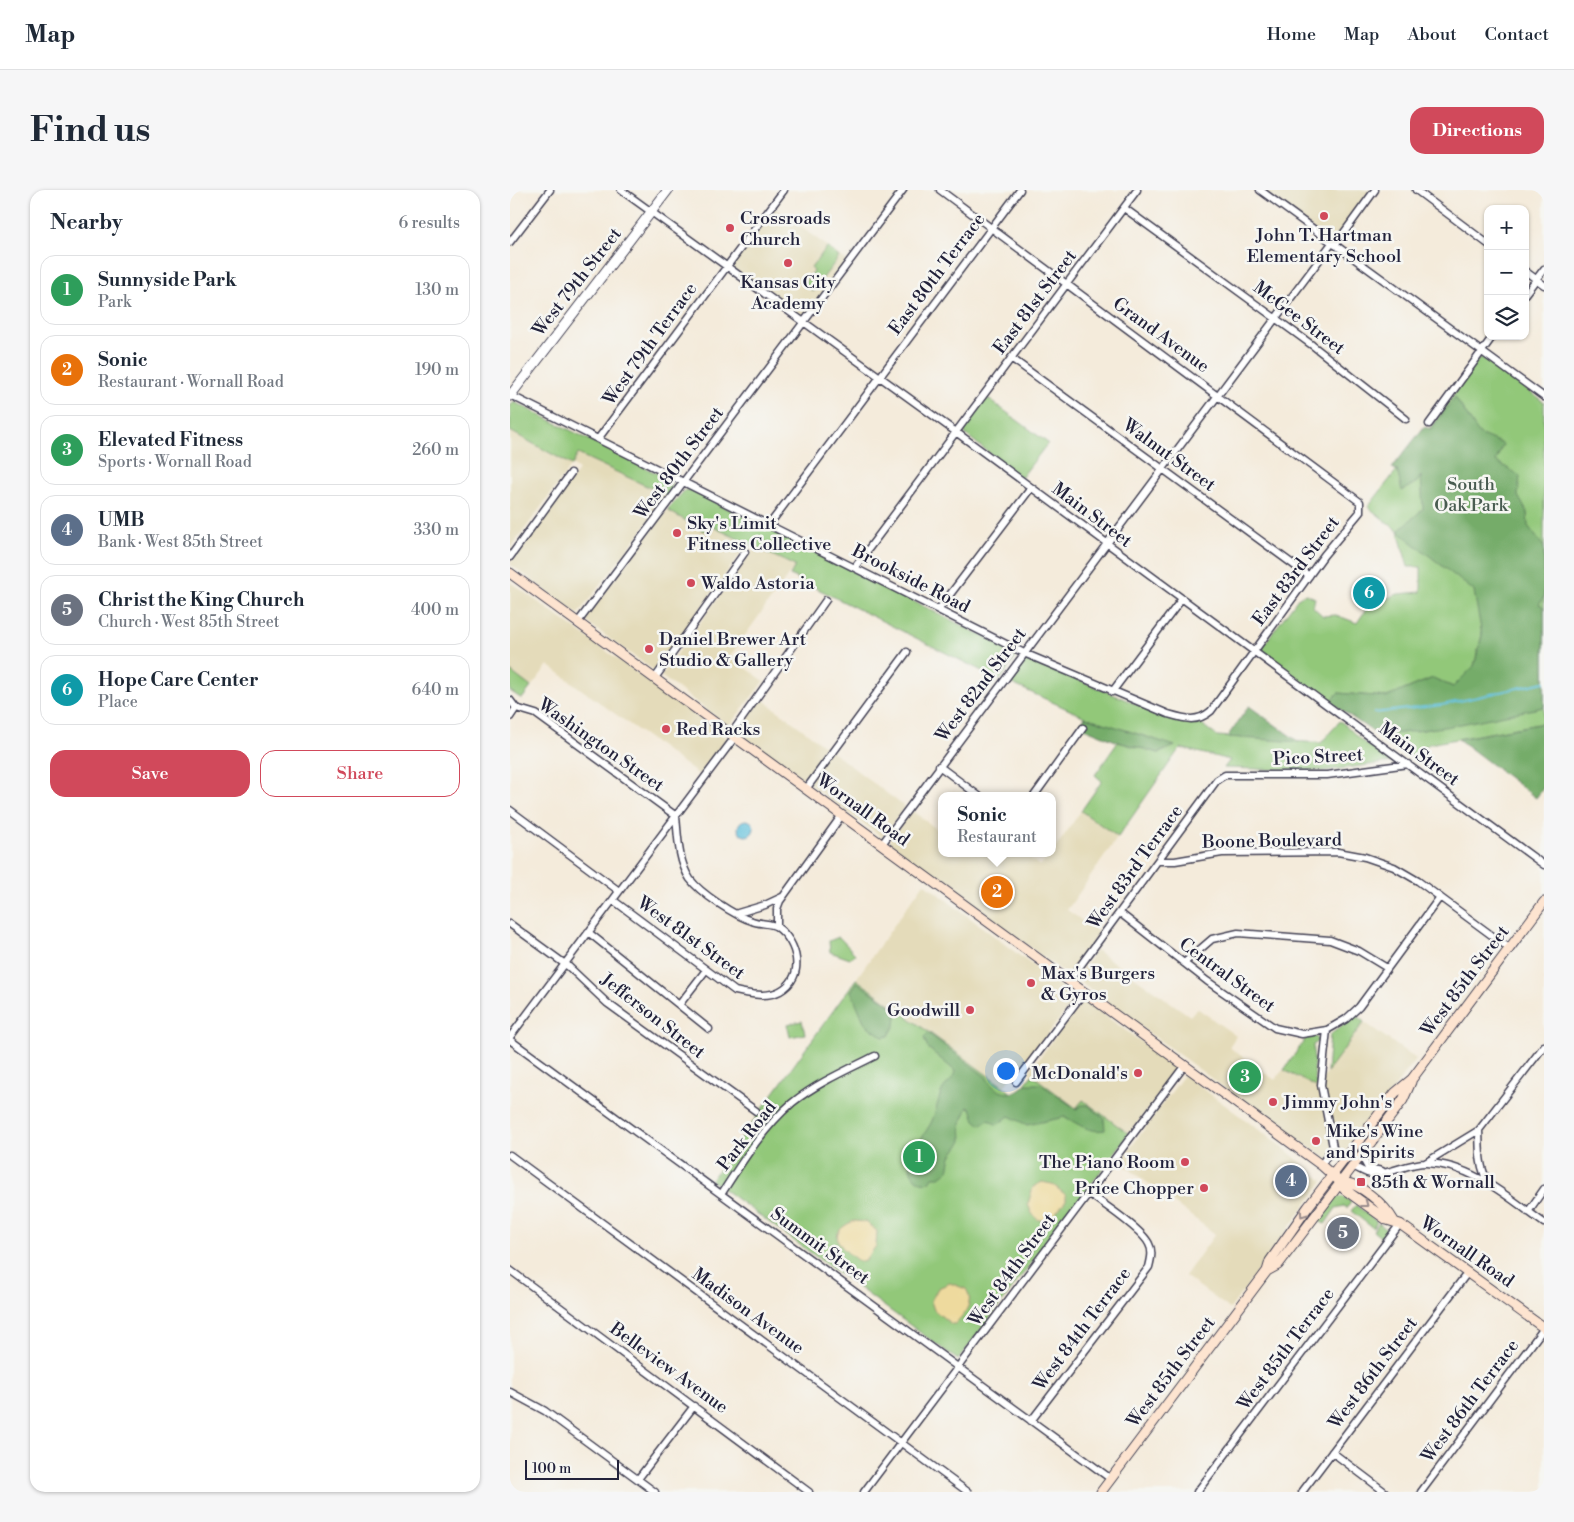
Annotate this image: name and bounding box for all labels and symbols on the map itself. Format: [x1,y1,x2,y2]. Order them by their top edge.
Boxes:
place label: Crossroads Church [740,207,831,251]
street label: East 80th Terrace [884,208,990,340]
marker: John T. Hartman Elementary School [1318,210,1330,222]
street label: West 79th Street [527,222,627,342]
marker: Crossroads Church [724,222,736,234]
place label: John T. Hartman Elementary School [1247,224,1402,268]
street label: East 81st Street [988,245,1082,359]
marker: Kansas City Academy [782,257,794,269]
place label: Kansas City Academy [740,271,836,315]
street label: McGee Street [1249,276,1350,360]
street label: West 79th Terrace [597,278,702,411]
street label: Grand Avenue [1108,292,1214,378]
street label: West 80th Street [629,402,729,525]
street label: Walnut Street [1117,413,1221,497]
park label: South Oak Park [1434,473,1509,517]
street label: Main Street [1047,477,1137,553]
street label: East 83rd Street [1247,511,1345,630]
place label: Sky's Limit Fitness Collective [687,512,831,556]
marker: Sky's Limit Fitness Collective [671,527,683,539]
street label: Brookside Road [847,539,974,619]
place label: Waldo Astoria [700,572,815,595]
pin: 6 [1353,574,1385,612]
marker: Waldo Astoria [685,577,697,589]
street label: West 82nd Street [930,623,1032,748]
place label: Daniel Brewer Art Studio & Gallery [659,628,807,672]
marker: Daniel Brewer Art Studio & Gallery [643,643,655,655]
street label: Washington Street [533,692,669,797]
street label: Main Street [1374,717,1464,791]
place label: Red Racks [676,718,760,741]
marker: Red Racks [660,723,672,735]
street label: Pico Street [1272,743,1364,771]
street label: Wornall Road [811,768,915,852]
street label: West 83rd Terrace [1082,800,1188,935]
street label: Boone Boulevard [1201,828,1343,854]
pin: 2 [981,873,1013,911]
street label: West 81st Street [632,891,750,985]
street label: West 85th Street [1415,920,1515,1042]
street label: Central Street [1174,932,1280,1018]
place label: Max's Burgers & Gyros [1041,962,1155,1006]
street label: Jefferson Street [595,967,710,1064]
marker: Max's Burgers & Gyros [1025,977,1037,989]
place label: Goodwill [887,999,961,1022]
marker: Goodwill [964,1004,976,1016]
your location [993,1058,1019,1084]
pin: 3 [1229,1058,1261,1096]
place label: McDonald's [1032,1062,1128,1085]
marker: McDonald's [1132,1067,1144,1079]
place label: Jimmy John's [1282,1091,1392,1114]
street label: Park Road [712,1096,782,1176]
marker: Jimmy John's [1267,1096,1279,1108]
place label: Mike's Wine and Spirits [1326,1120,1423,1164]
marker: Mike's Wine and Spirits [1310,1135,1322,1147]
pin: 1 [903,1138,935,1176]
place label: The Piano Room [1039,1151,1175,1174]
marker: The Piano Room [1179,1156,1191,1168]
pin: 4 [1275,1162,1307,1200]
place label: 85th & Wornall [1371,1171,1496,1194]
marker: 85th & Wornall [1355,1176,1367,1188]
place label: Price Chopper [1075,1177,1194,1200]
marker: Price Chopper [1198,1182,1210,1194]
one-way arrow [1360,1198,1369,1207]
street label: Summit Street [766,1202,875,1290]
street label: West 84th Street [963,1208,1061,1332]
one-way arrow [1300,1208,1309,1218]
street label: Wornall Road [1415,1211,1519,1293]
pin: 5 [1327,1214,1359,1252]
street label: Madison Avenue [687,1263,809,1359]
street label: West 84th Terrace [1027,1263,1136,1396]
street label: West 85th Terrace [1232,1283,1340,1416]
street label: West 85th Street [1121,1311,1221,1433]
street label: West 86th Street [1323,1312,1423,1434]
street label: Belleview Avenue [604,1317,733,1419]
street label: West 86th Terrace [1416,1335,1524,1468]
scale bar [525,1457,619,1480]

